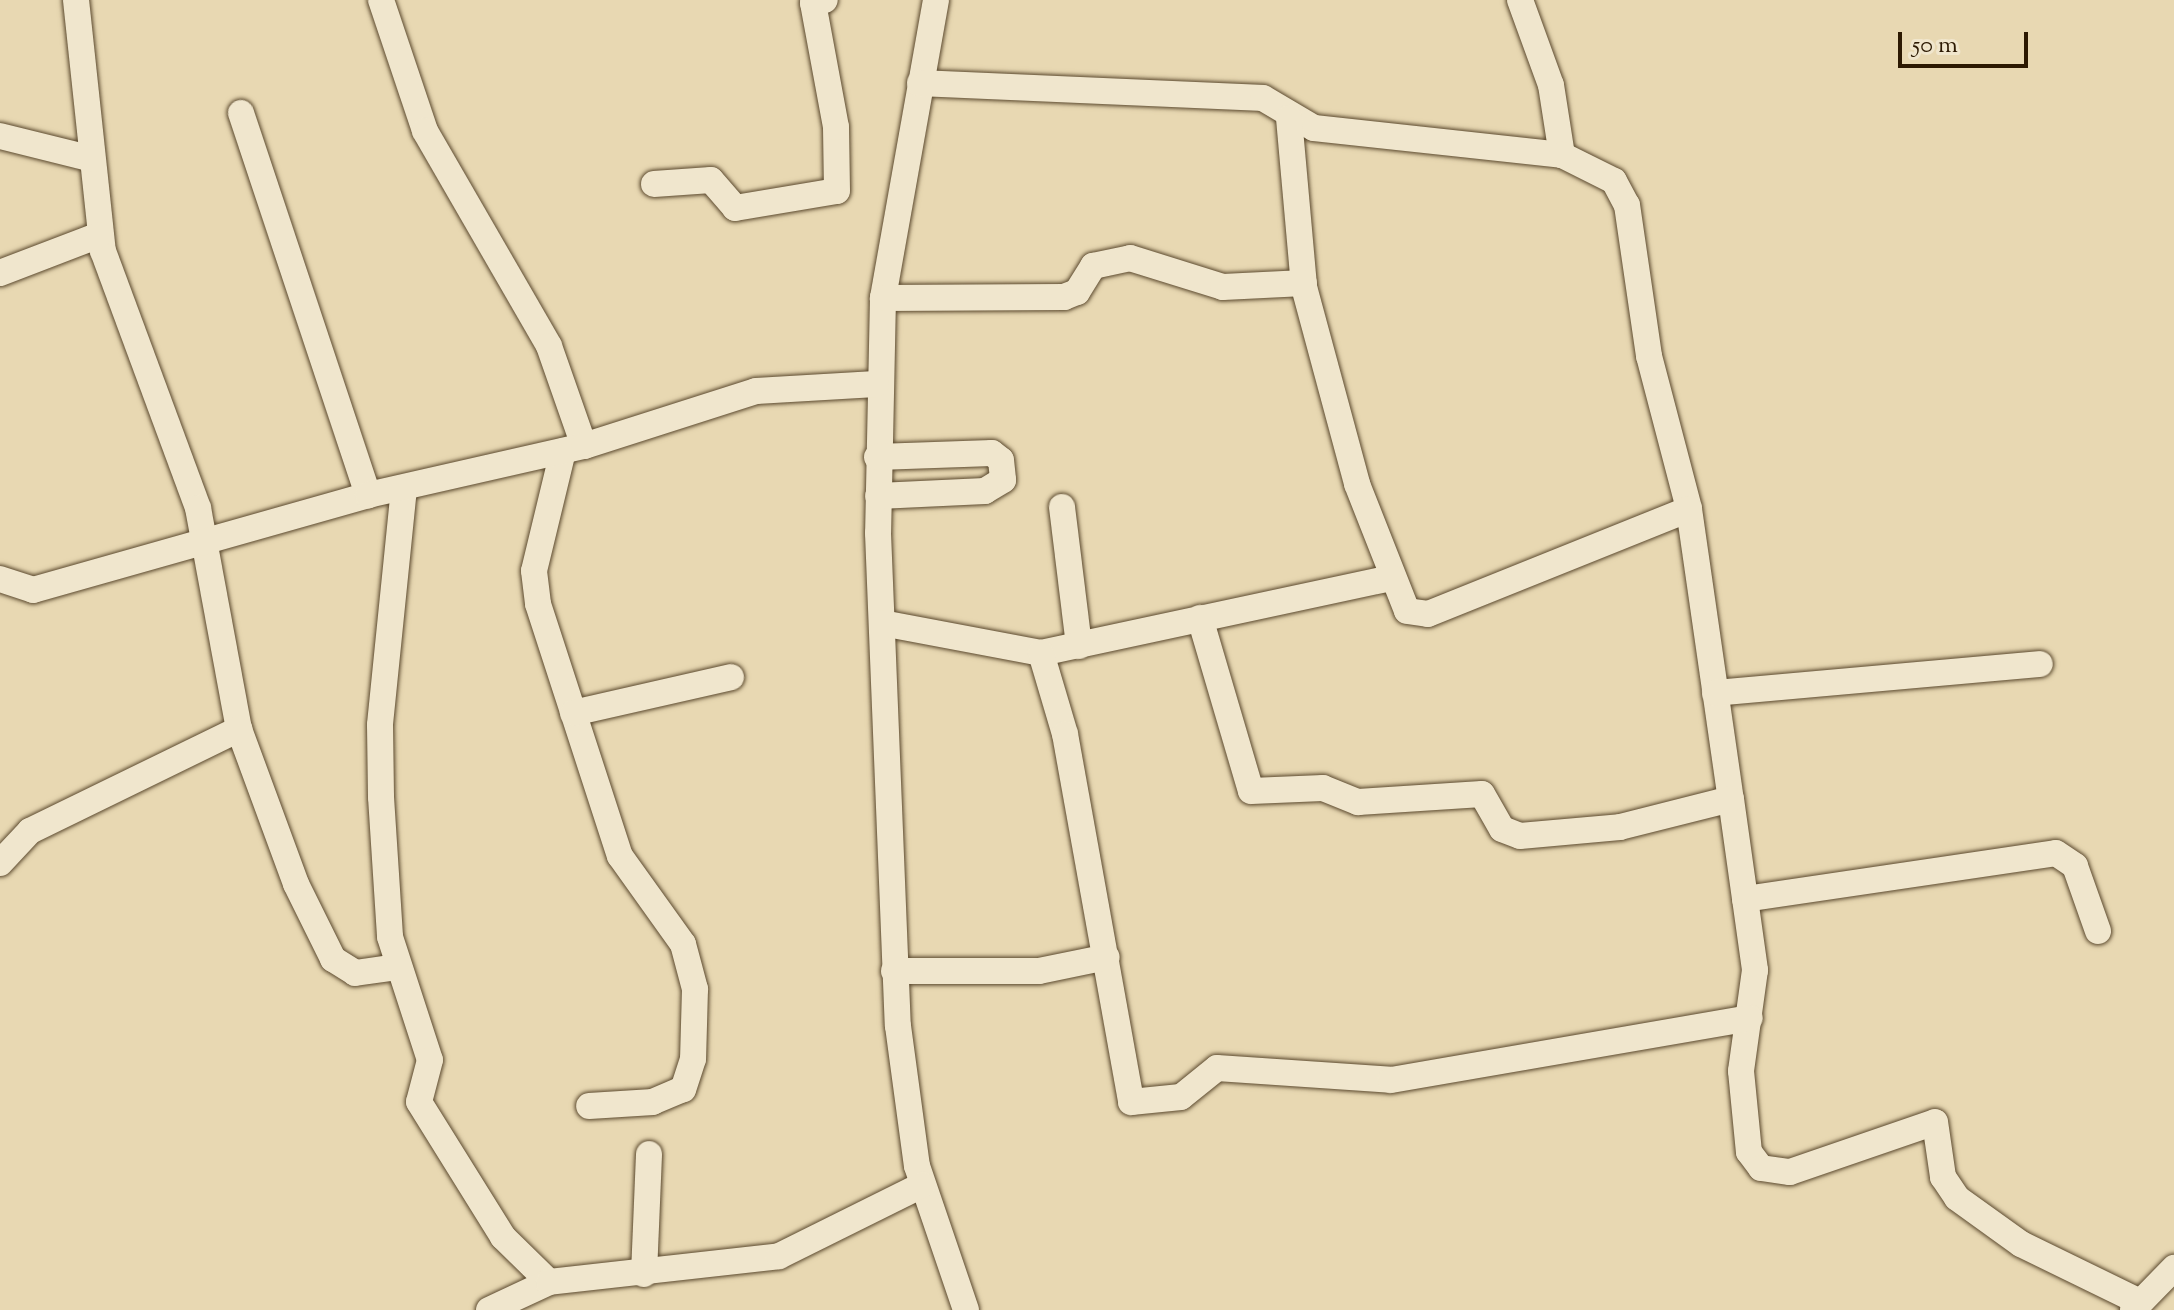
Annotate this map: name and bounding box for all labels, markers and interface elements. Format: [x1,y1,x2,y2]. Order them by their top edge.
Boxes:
scale bar [1902,16,2032,66]
text: 50 m [1912,29,1958,63]

